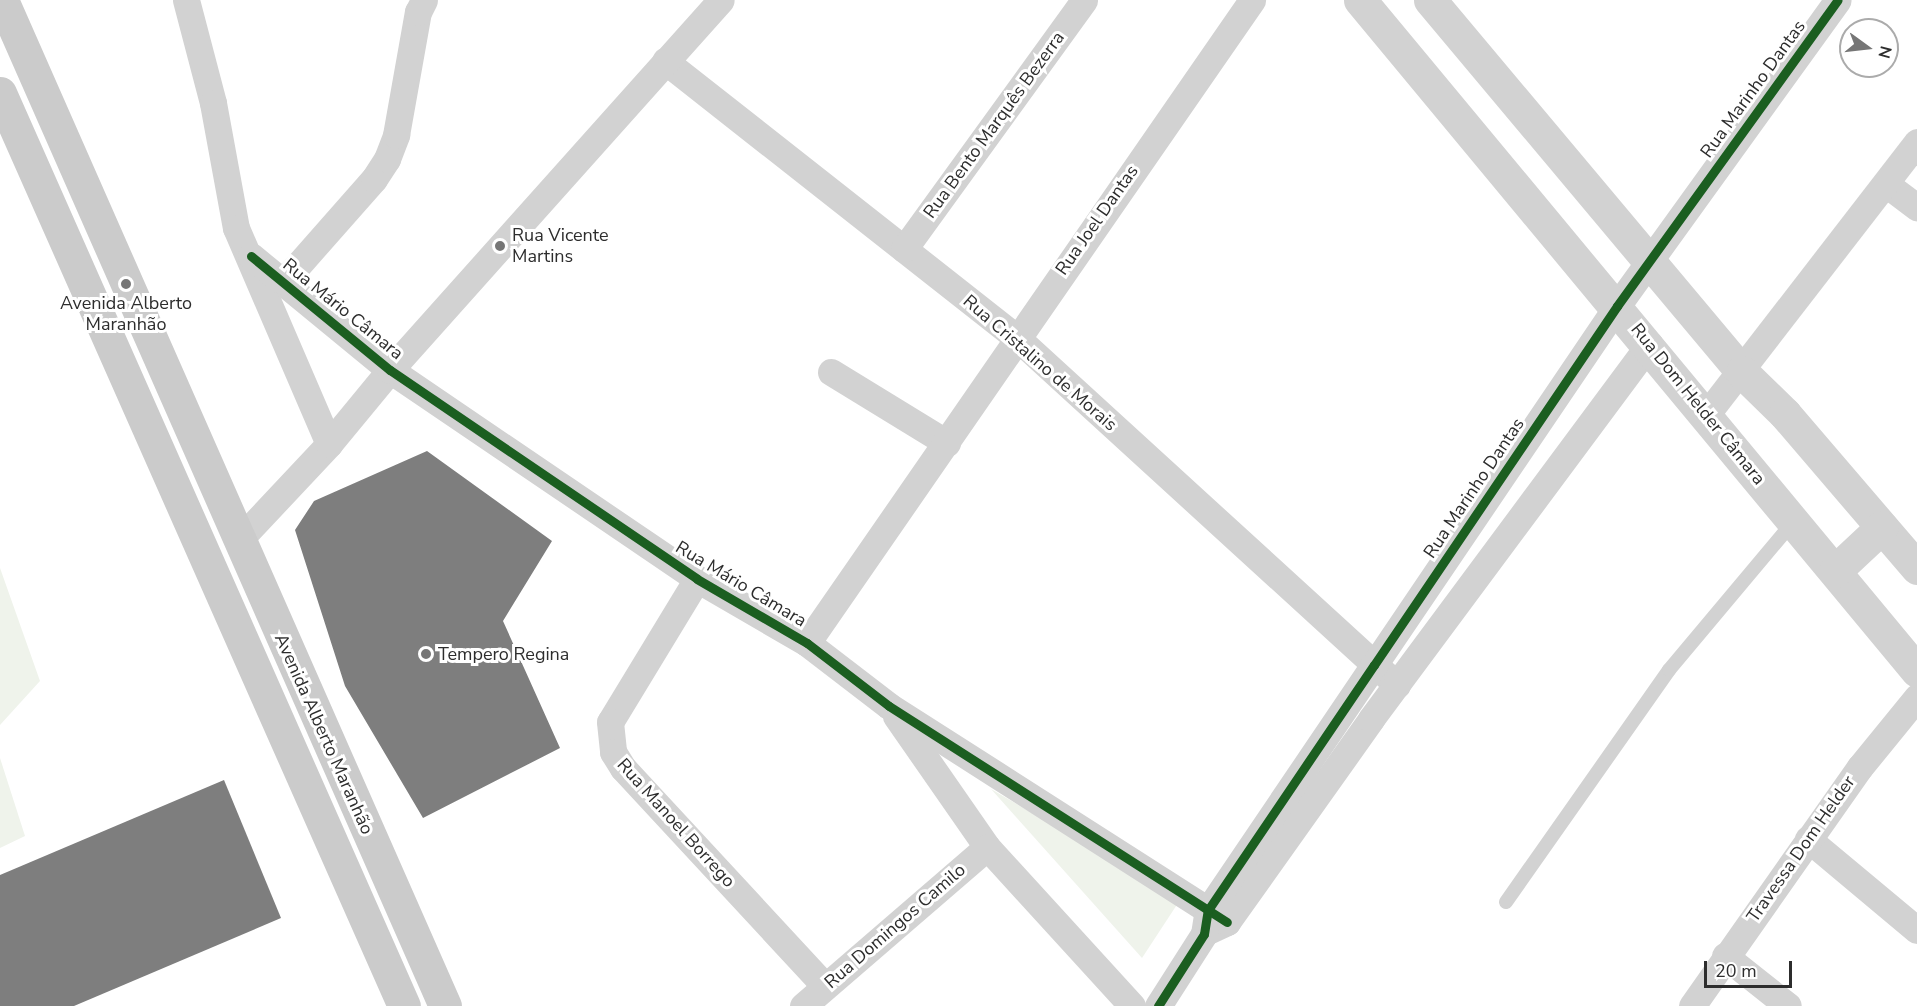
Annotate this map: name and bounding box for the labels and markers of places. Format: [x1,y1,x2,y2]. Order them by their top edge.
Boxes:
place label: Rua Vicente Martins [512,225,609,268]
marker: Rua Vicente Martins [493,239,507,253]
marker: Avenida Alberto Maranhão [119,277,133,291]
place label: Avenida Alberto Maranhão [60,293,192,336]
place label: Tempero Regina [438,643,569,665]
marker: Tempero Regina [419,647,433,661]

